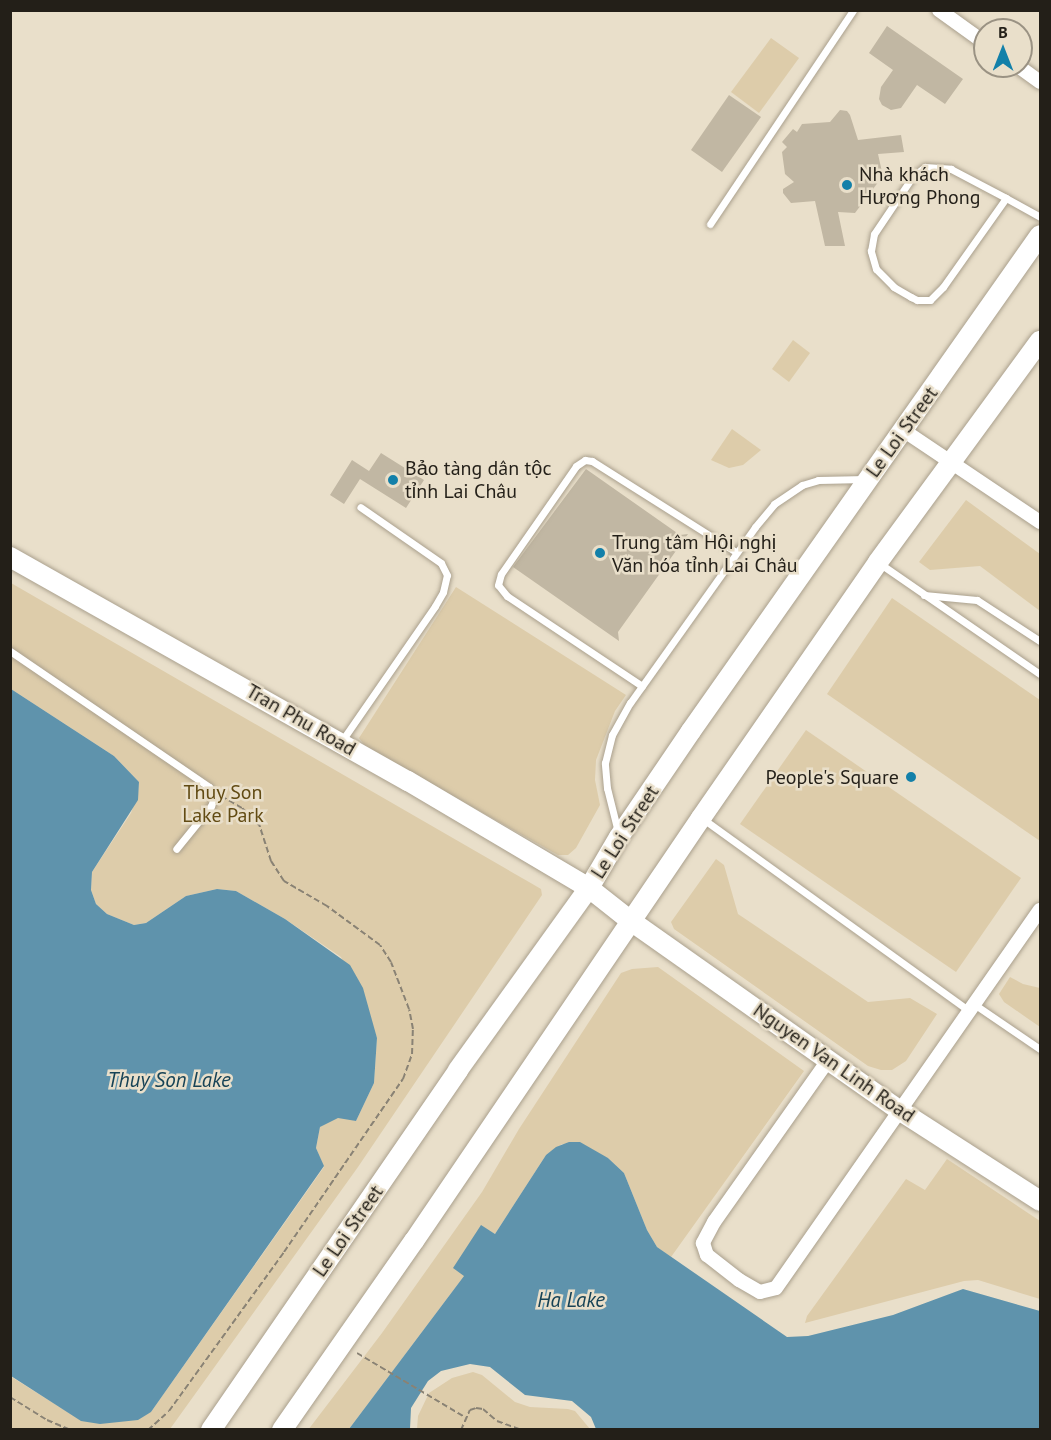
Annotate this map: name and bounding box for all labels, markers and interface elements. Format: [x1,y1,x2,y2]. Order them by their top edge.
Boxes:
north arrow [973,18,1033,78]
text: B [998,22,1008,42]
place label: Nhà khách Hương Phong [859,162,980,209]
marker: Nhà khách Hương Phong [840,178,854,192]
street label: Le Loi Street [861,382,943,482]
place label: Bảo tàng dân tộc tỉnh Lai Châu [405,456,551,503]
marker: Bảo tàng dân tộc tỉnh Lai Châu [386,473,400,487]
place label: Trung tâm Hội nghị Văn hóa tỉnh Lai Châu [612,530,798,577]
marker: Trung tâm Hội nghị Văn hóa tỉnh Lai Châu [593,546,607,560]
street label: Tran Phu Road [242,679,360,761]
place label: People's Square [765,765,899,789]
marker: People's Square [904,770,918,784]
park label: Thuy Son Lake Park [182,781,264,828]
street label: Le Loi Street [586,781,664,883]
street label: Nguyen Van Linh Road [748,998,920,1128]
water label: Thuy Son Lake [107,1067,231,1093]
street label: Le Loi Street [308,1181,388,1281]
water label: Ha Lake [537,1287,605,1313]

